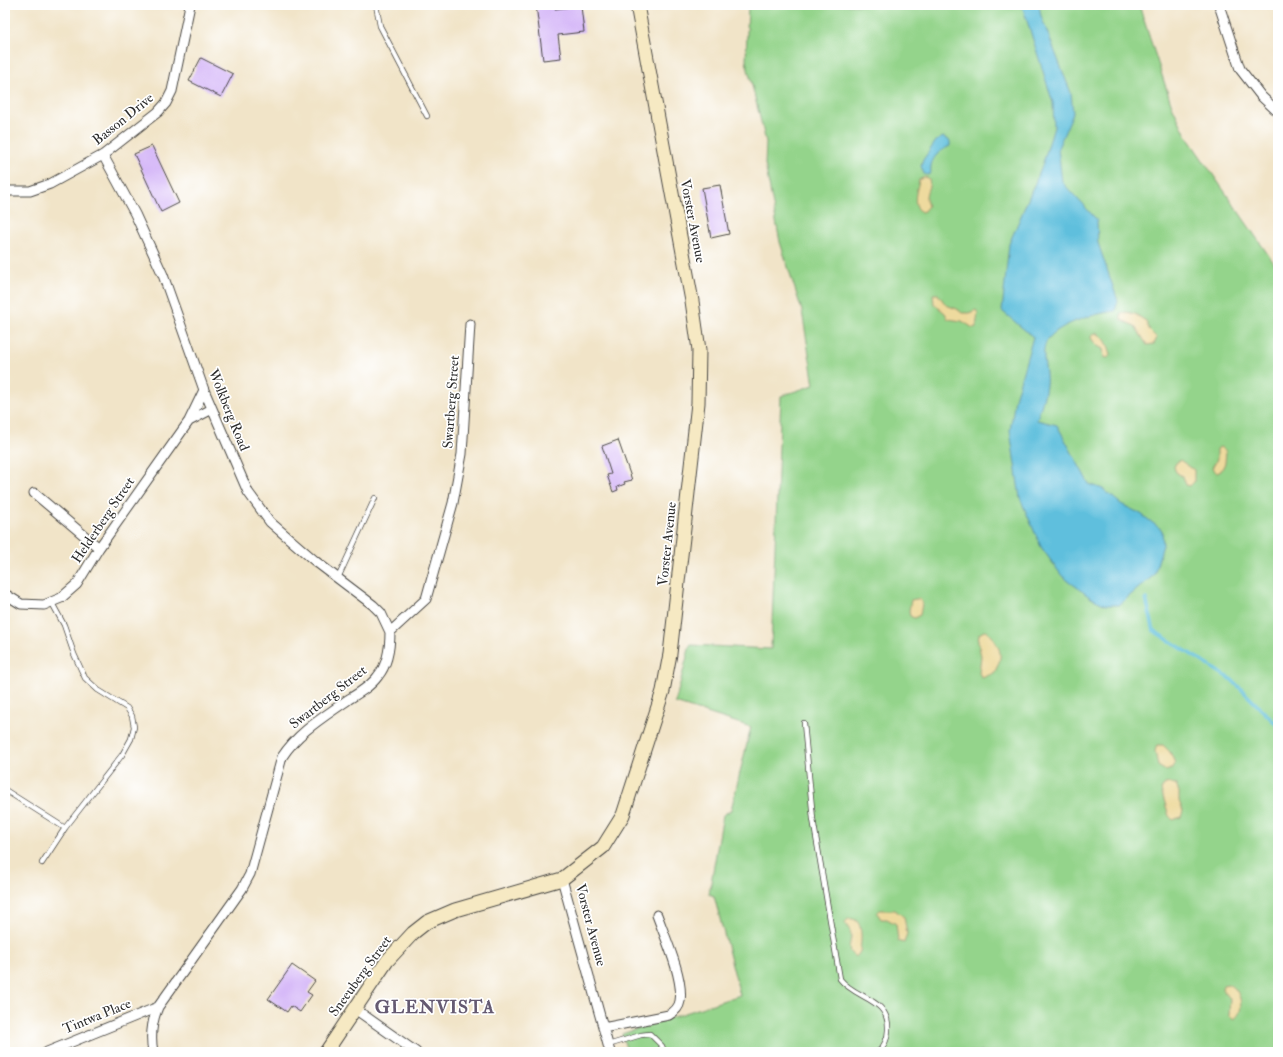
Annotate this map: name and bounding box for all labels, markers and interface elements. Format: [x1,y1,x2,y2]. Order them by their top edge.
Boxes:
street label: Basson Drive [89,89,157,149]
street label: Vorster Avenue [677,178,709,264]
street label: Swartberg Street [439,354,463,449]
street label: Wolkberg Road [204,366,253,454]
street label: Helderberg Street [68,473,138,566]
street label: Vorster Avenue [654,501,680,587]
street label: Swartberg Street [286,661,370,732]
street label: Vorster Avenue [572,882,610,968]
street label: Sneeuberg Street [325,932,395,1020]
street label: Tintwa Place [60,995,134,1037]
district label: GLENVISTA [375,996,495,1019]

